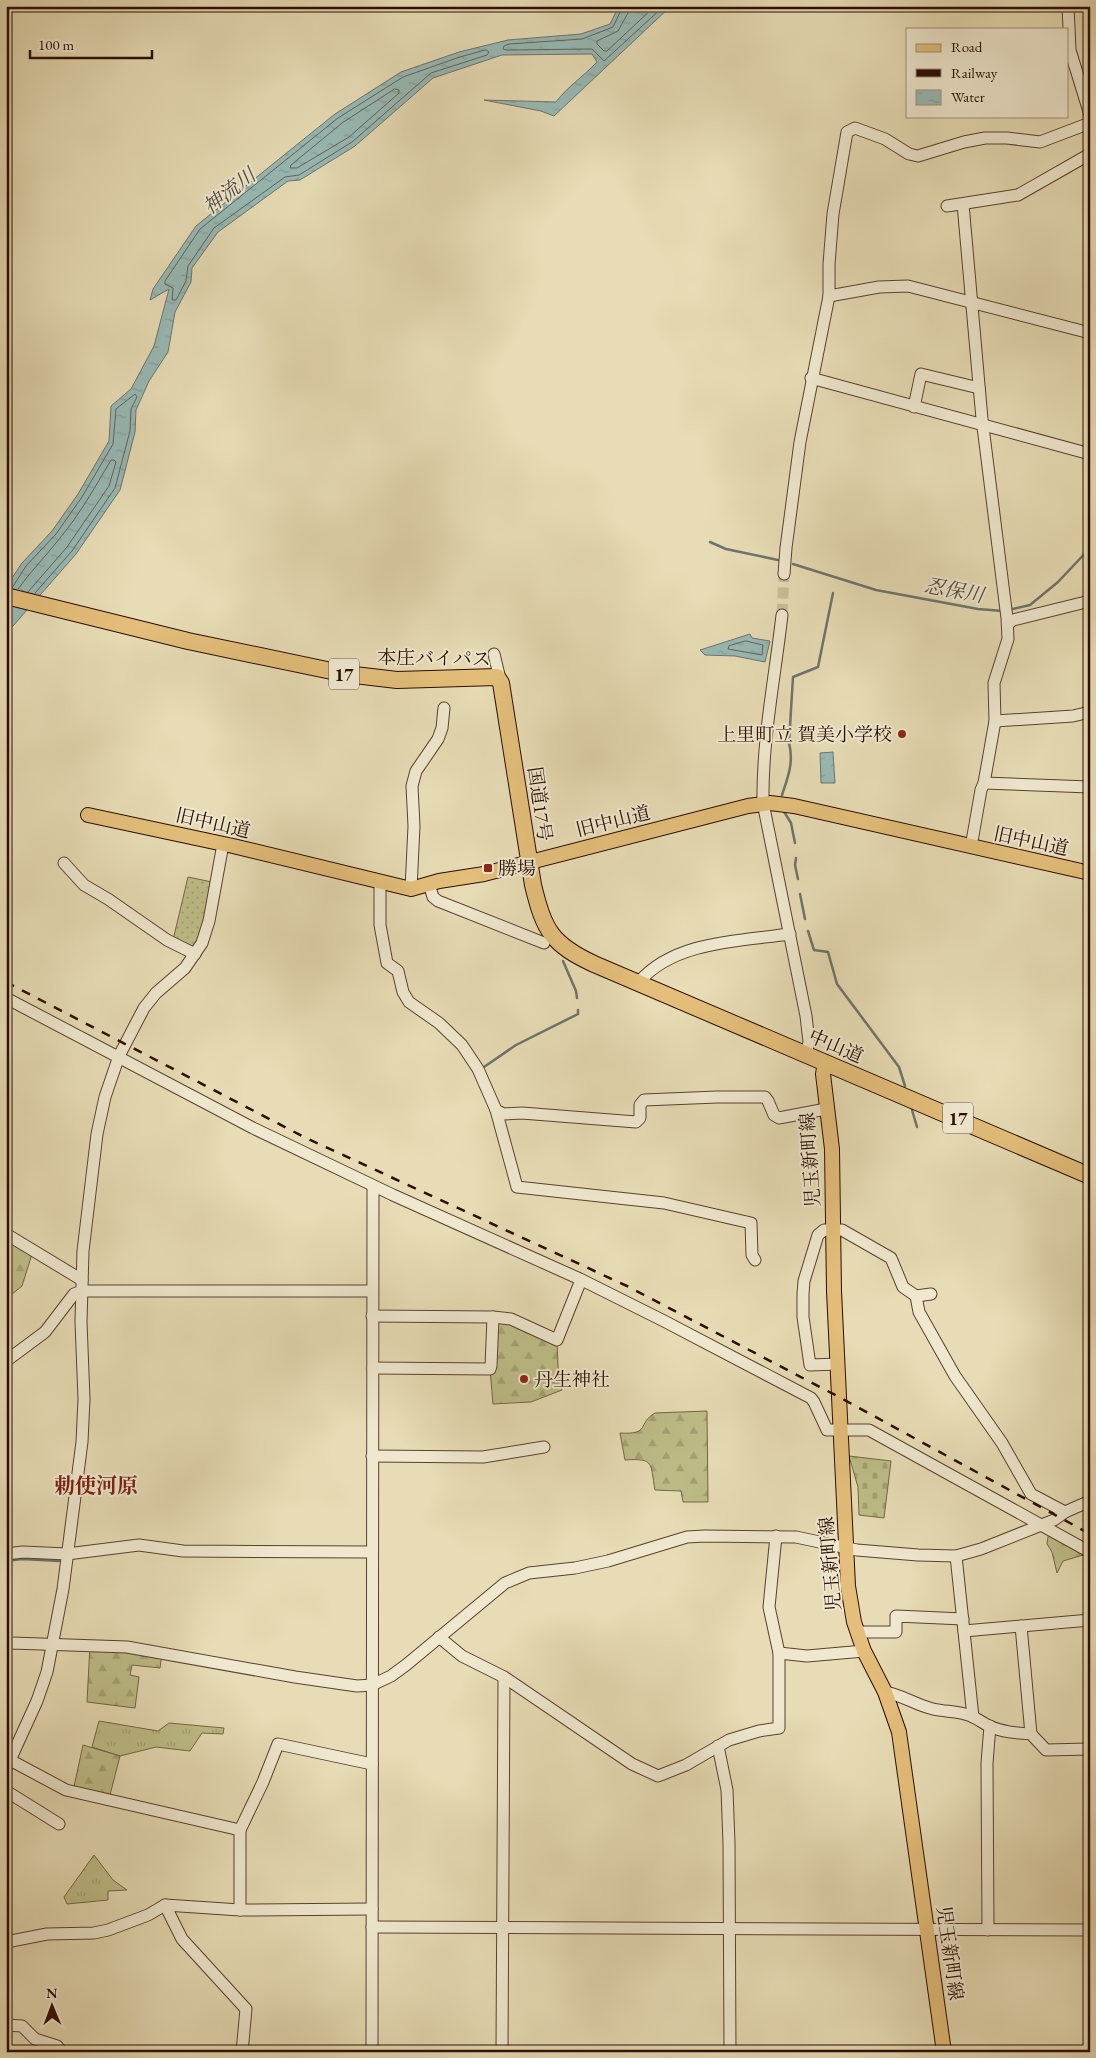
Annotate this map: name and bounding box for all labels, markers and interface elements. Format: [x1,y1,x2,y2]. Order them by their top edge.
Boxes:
scale bar [30,28,152,60]
legend [906,28,1068,118]
text: 100 m [38,35,75,54]
text: Road [951,37,983,56]
text: Railway [951,63,998,82]
text: Water [951,87,985,106]
water label: 神流川 [197,161,262,220]
water label: 忍保川 [922,572,988,608]
street label: 本庄バイパス [377,645,491,671]
road number: 17 [329,659,359,690]
place label: 上里町立 賀美小学校 [717,722,892,747]
marker: 上里町立 賀美小学校 [896,728,908,740]
street label: 国道17号 [522,765,558,843]
street label: 旧中山道 [573,800,653,842]
street label: 旧中山道 [173,802,253,844]
street label: 旧中山道 [991,821,1071,861]
place label: 勝場 [498,856,536,881]
marker: 勝場 [482,862,494,874]
street label: 中山道 [805,1023,867,1069]
road number: 17 [943,1102,973,1134]
street label: 児玉新町線 [794,1112,826,1208]
place label: 丹生神社 [534,1367,610,1392]
marker: 丹生神社 [518,1373,530,1385]
district label: 勅使河原 [54,1472,138,1499]
street label: 児玉新町線 [813,1516,847,1612]
street label: 児玉新町線 [931,1904,969,2002]
north arrow [28,1980,78,2030]
text: N [46,1984,58,2002]

